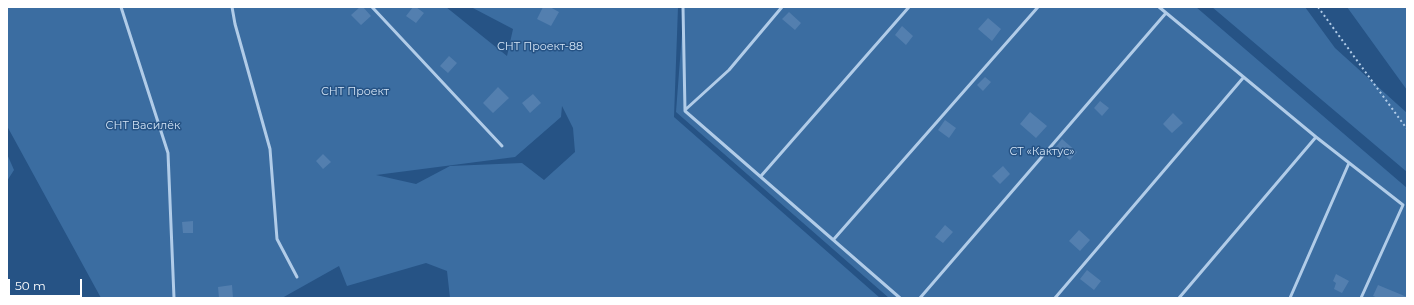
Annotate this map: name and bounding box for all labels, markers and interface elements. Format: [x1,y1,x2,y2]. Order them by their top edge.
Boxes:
park label: СНТ Проект-88 [497,40,583,54]
park label: СНТ Проект [321,85,389,99]
park label: СНТ Василёк [106,119,180,133]
park label: СТ «Кактус» [1009,145,1075,159]
scale bar [10,271,84,297]
text: 50 m [15,278,46,293]

